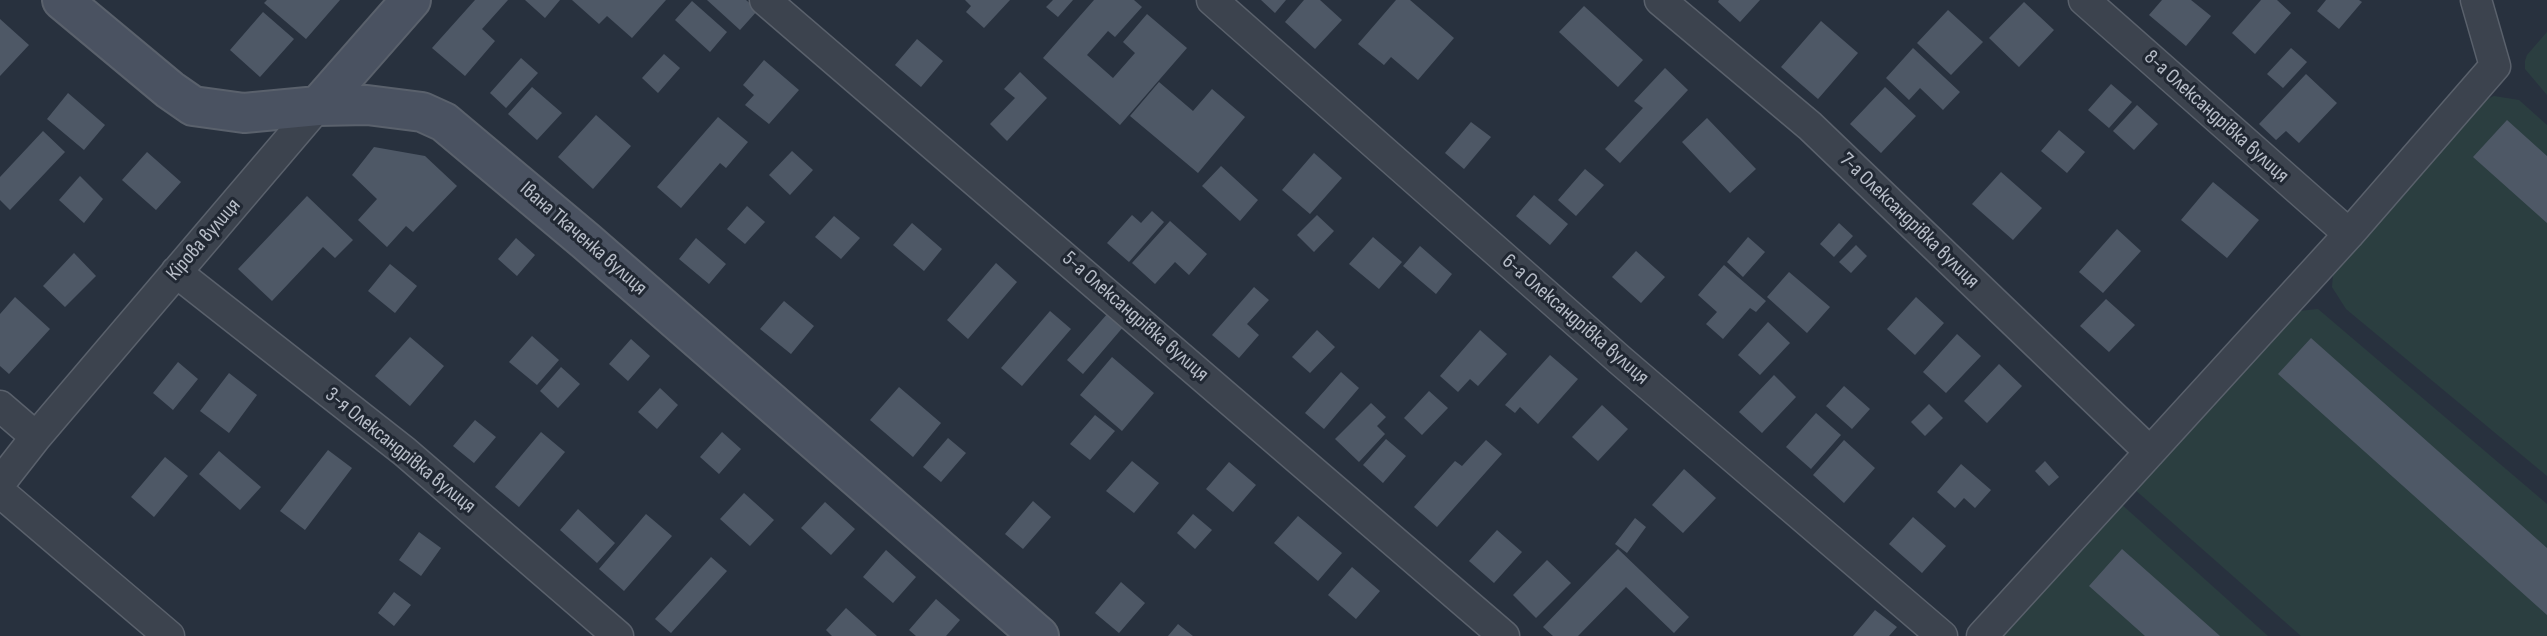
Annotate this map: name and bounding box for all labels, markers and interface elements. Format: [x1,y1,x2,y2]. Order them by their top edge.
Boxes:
street label: 8-а Олександрівка вулиця [2138,45,2294,189]
street label: 7-а Олександрівка вулиця [1834,148,1984,294]
street label: Івана Ткаченка вулиця [514,177,652,301]
street label: Кірова вулиця [161,194,247,286]
street label: 5-а Олександрівка вулиця [1057,247,1213,387]
street label: 6-а Олександрівка вулиця [1496,249,1654,391]
street label: 3-я Олександрівка вулиця [320,383,480,519]

